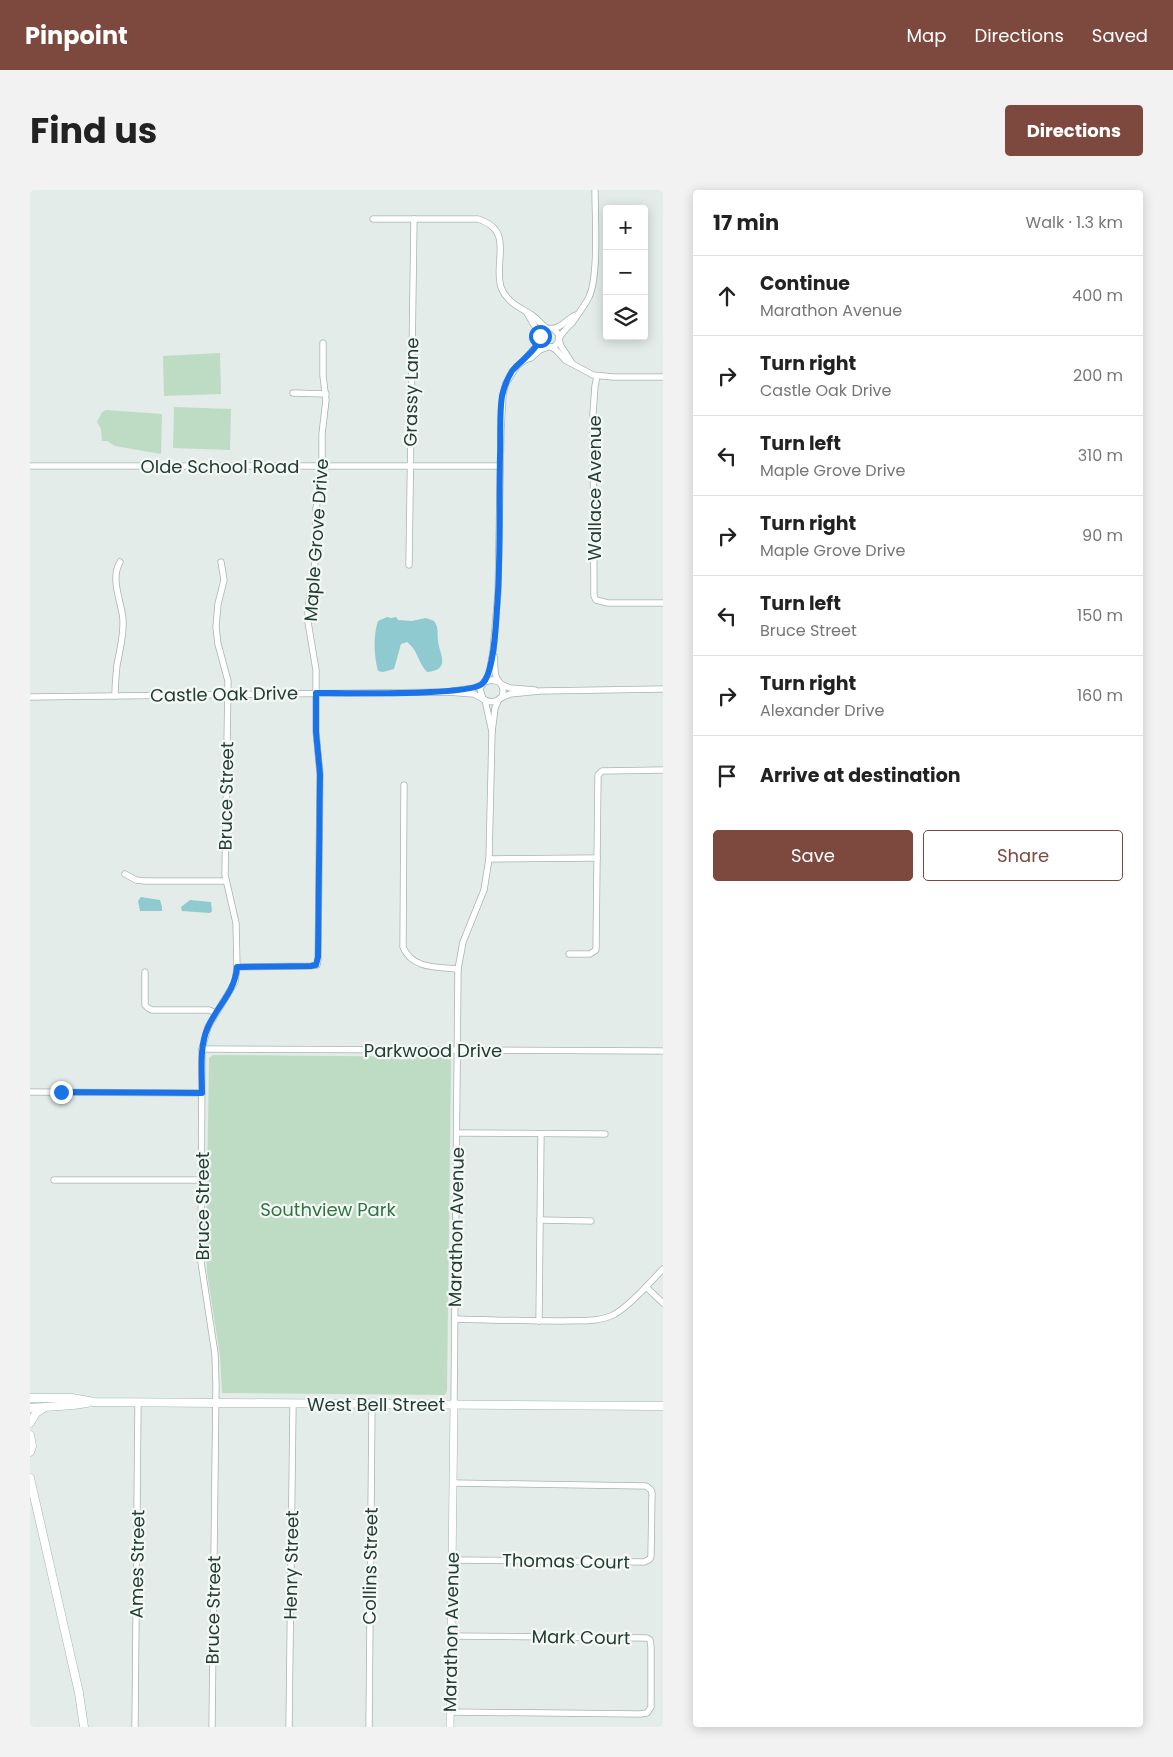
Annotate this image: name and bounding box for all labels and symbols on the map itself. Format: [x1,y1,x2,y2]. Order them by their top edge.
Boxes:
route start [529,325,552,348]
street label: Grassy Lane [398,337,424,447]
street label: Wallace Avenue [582,415,607,561]
street label: Olde School Road [141,454,299,479]
street label: Maple Grove Drive [298,457,334,623]
street label: Castle Oak Drive [150,680,298,708]
street label: Bruce Street [213,741,239,851]
street label: Parkwood Drive [364,1038,502,1063]
route end [50,1081,73,1104]
street label: Marathon Avenue [442,1147,470,1307]
street label: Bruce Street [190,1152,215,1260]
park label: Southview Park [260,1197,396,1222]
street label: West Bell Street [307,1392,445,1417]
street label: Collins Street [356,1507,384,1625]
street label: Ames Street [124,1509,150,1619]
street label: Henry Street [278,1510,304,1620]
street label: Thomas Court [502,1547,630,1575]
street label: Marathon Avenue [437,1552,465,1712]
street label: Bruce Street [200,1555,226,1665]
street label: Mark Court [531,1624,631,1650]

